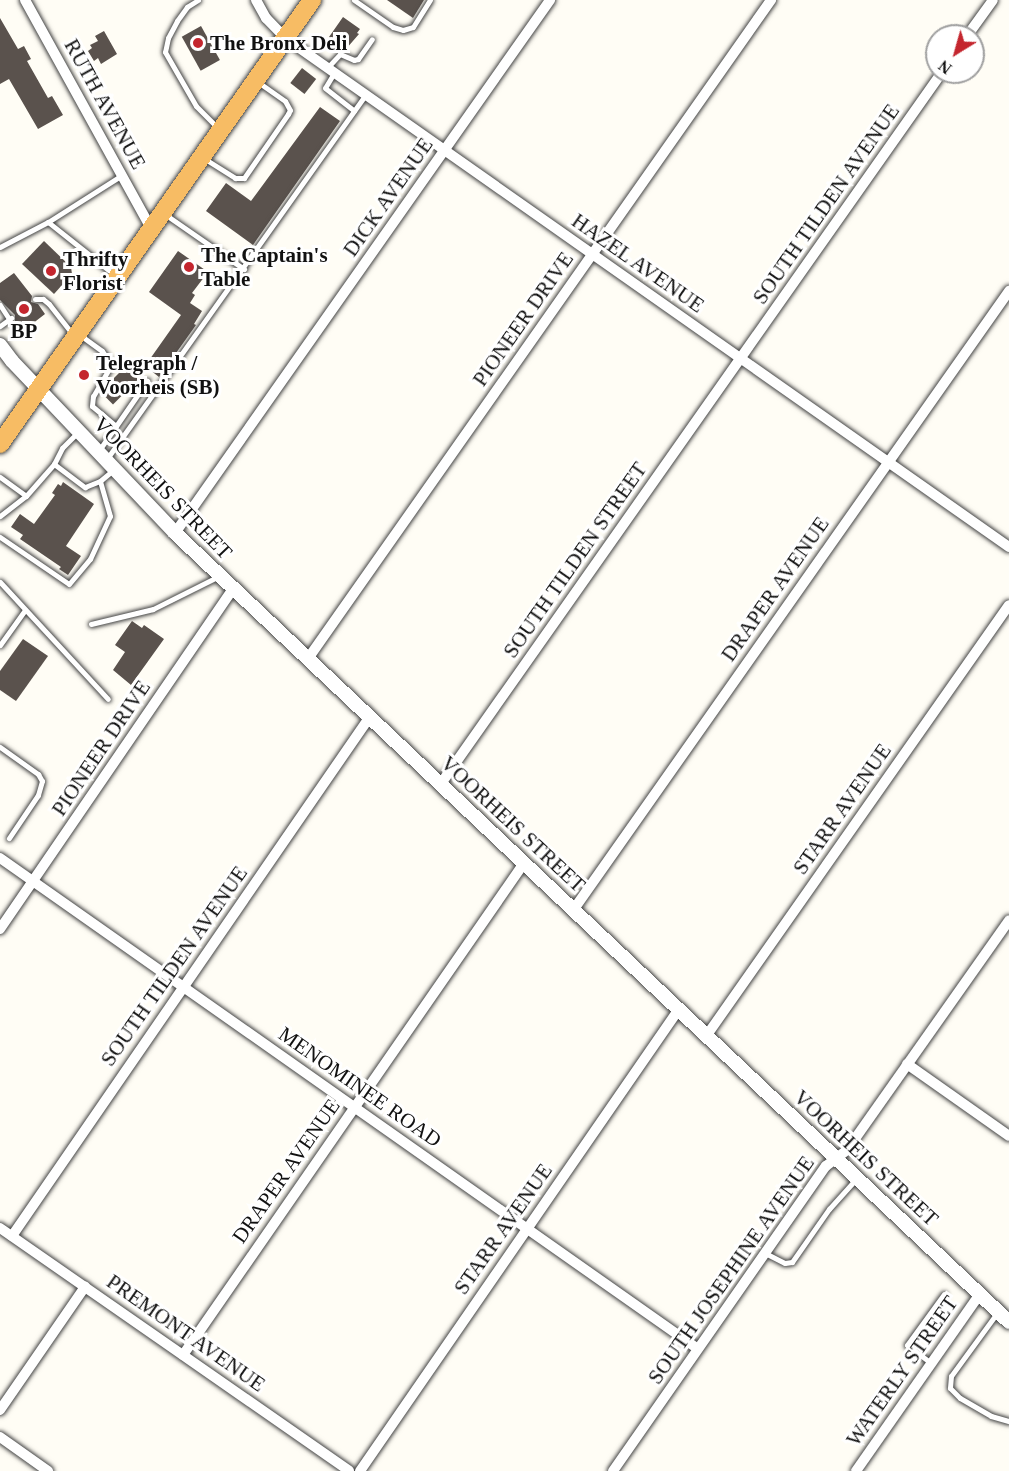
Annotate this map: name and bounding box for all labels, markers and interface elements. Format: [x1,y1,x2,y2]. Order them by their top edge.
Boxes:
north arrow [925,24,985,84]
place label: The Bronx Deli [210,30,347,56]
street label: RUTH AVENUE [59,34,151,174]
marker: The Bronx Deli [191,36,205,50]
text: N [935,57,955,77]
street label: SOUTH TILDEN AVENUE [747,99,905,309]
street label: DICK AVENUE [337,132,439,262]
street label: HAZEL AVENUE [566,207,710,319]
place label: The Captain's Table [201,242,328,292]
place label: Thrifty Florist [63,246,128,296]
street label: PIONEER DRIVE [467,247,579,391]
marker: The Captain's Table [182,260,196,274]
marker: Thrifty Florist [44,264,58,278]
marker: BP [17,302,31,316]
place label: BP [11,318,37,344]
place label: Telegraph / Voorheis (SB) [96,350,219,400]
marker: Telegraph / Voorheis (SB) [77,368,91,382]
street label: VOORHEIS STREET [88,411,238,565]
street label: SOUTH TILDEN STREET [498,457,652,663]
street label: DRAPER AVENUE [715,511,835,667]
street label: PIONEER DRIVE [46,675,156,821]
street label: STARR AVENUE [787,738,897,880]
street label: VOORHEIS STREET [436,751,590,897]
street label: SOUTH TILDEN AVENUE [95,861,253,1071]
street label: MENOMINEE ROAD [274,1021,446,1153]
street label: VOORHEIS STREET [789,1085,943,1231]
street label: DRAPER AVENUE [226,1093,346,1249]
street label: SOUTH JOSEPHINE AVENUE [642,1151,820,1389]
street label: STARR AVENUE [448,1158,558,1300]
street label: PREMONT AVENUE [101,1268,271,1398]
street label: WATERLY STREET [841,1291,963,1451]

